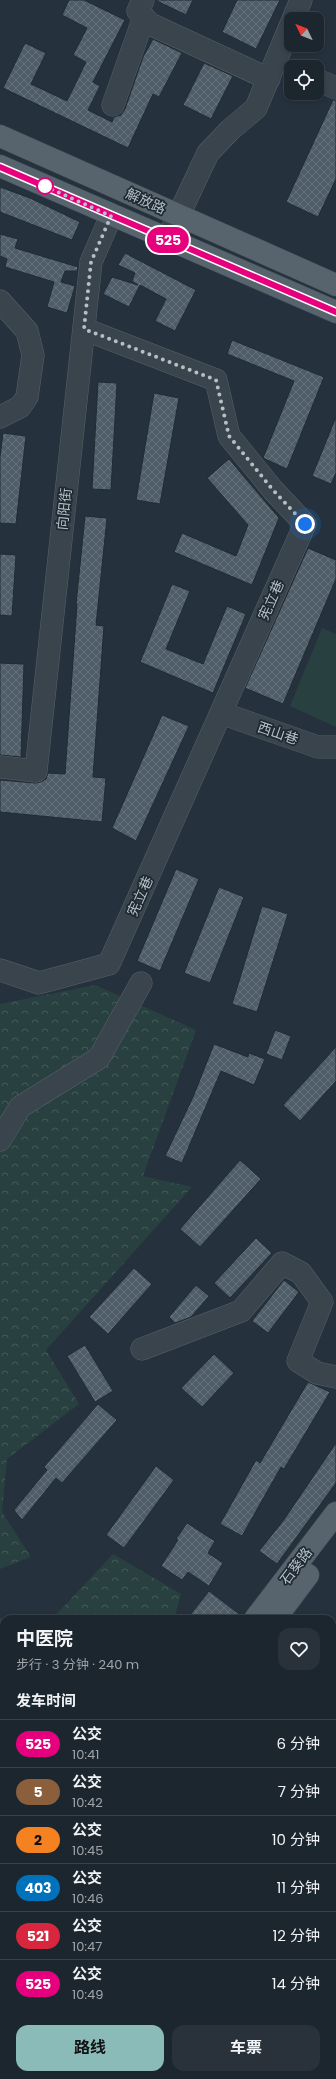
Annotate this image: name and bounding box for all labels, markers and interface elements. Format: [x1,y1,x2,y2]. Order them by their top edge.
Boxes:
north arrow [284,12,324,52]
map controls [284,12,324,100]
button: locate [284,60,324,100]
unlabelled marker [36,177,54,195]
street label: 解放路 [123,183,169,219]
line badge: 525 [145,227,191,253]
text: 525 [155,230,181,250]
street label: 向阳街 [52,487,76,531]
your location [295,514,315,534]
street label: 宪立巷 [253,577,289,623]
street label: 西山巷 [255,717,301,749]
street label: 宪立巷 [122,873,158,919]
street label: 石葵路 [275,1543,317,1589]
text: 中医院 [16,1625,73,1652]
button: heart [278,1628,320,1670]
text: 步行 · 3 分钟 · 240 m [16,1655,139,1674]
text: 发车时间 [16,1690,76,1711]
text: 公交 [72,1723,102,1744]
text: 6 分钟 [276,1733,320,1754]
text: 525 [25,1734,51,1754]
text: 10:41 [72,1745,99,1764]
text: 公交 [72,1771,102,1792]
text: 7 分钟 [278,1781,320,1802]
text: 5 [33,1782,43,1802]
text: 10:42 [72,1793,103,1812]
text: 公交 [72,1819,102,1840]
text: 10 分钟 [272,1829,320,1850]
text: 2 [34,1830,42,1850]
text: 10:45 [72,1841,103,1860]
text: 公交 [72,1867,102,1888]
text: 11 分钟 [276,1877,320,1898]
text: 403 [24,1878,52,1898]
text: 10:46 [72,1889,104,1908]
text: 公交 [72,1915,102,1936]
text: 12 分钟 [273,1925,320,1946]
text: 521 [27,1926,49,1946]
text: 10:47 [72,1937,102,1956]
text: 公交 [72,1963,102,1984]
text: 14 分钟 [272,1973,320,1994]
text: 525 [25,1974,51,1994]
text: 10:49 [72,1985,103,2004]
button: 路线 [16,2025,164,2071]
button: 车票 [172,2025,320,2071]

